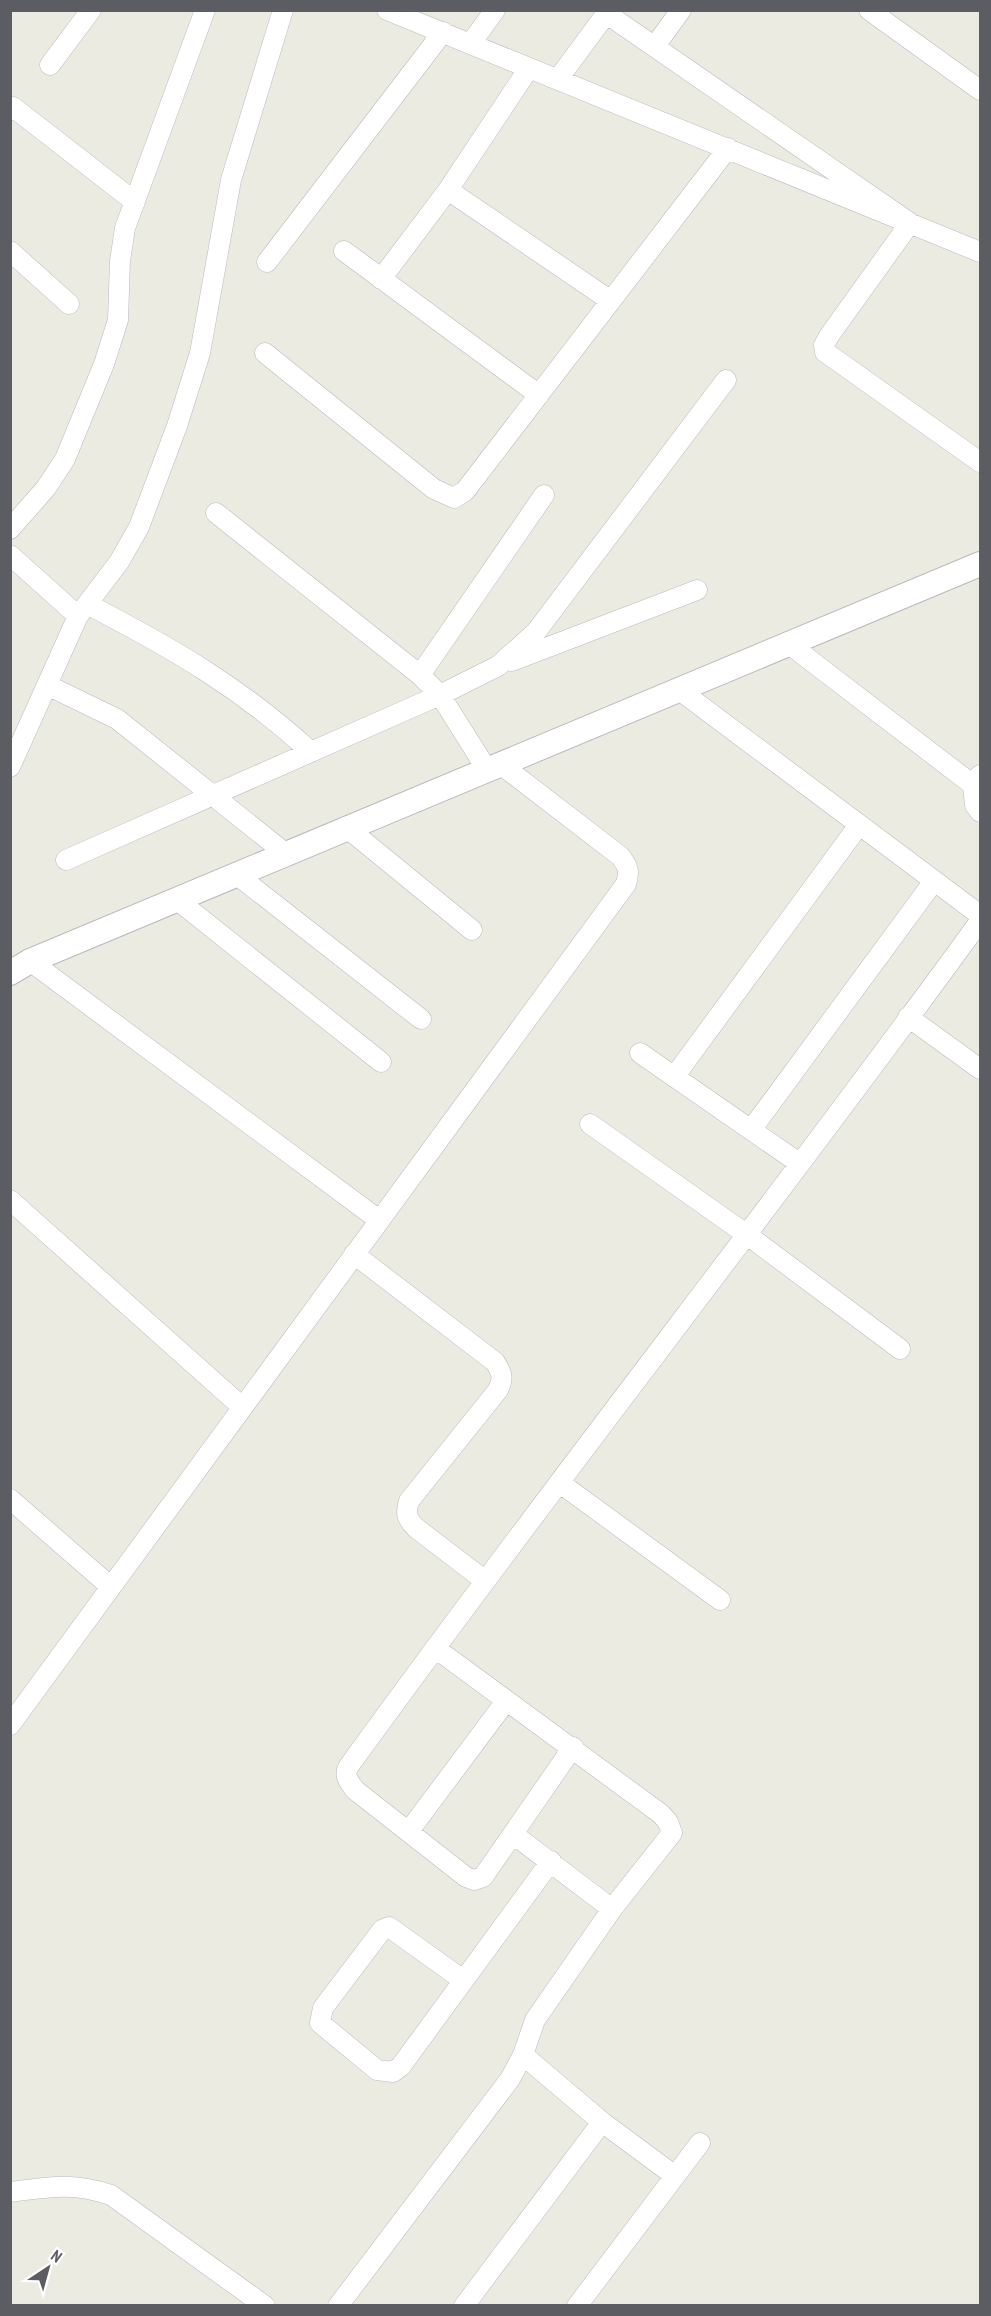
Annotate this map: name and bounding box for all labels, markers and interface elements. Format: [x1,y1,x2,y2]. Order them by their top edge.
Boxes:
north arrow [18,2238,78,2298]
text: N [47,2245,66,2266]

